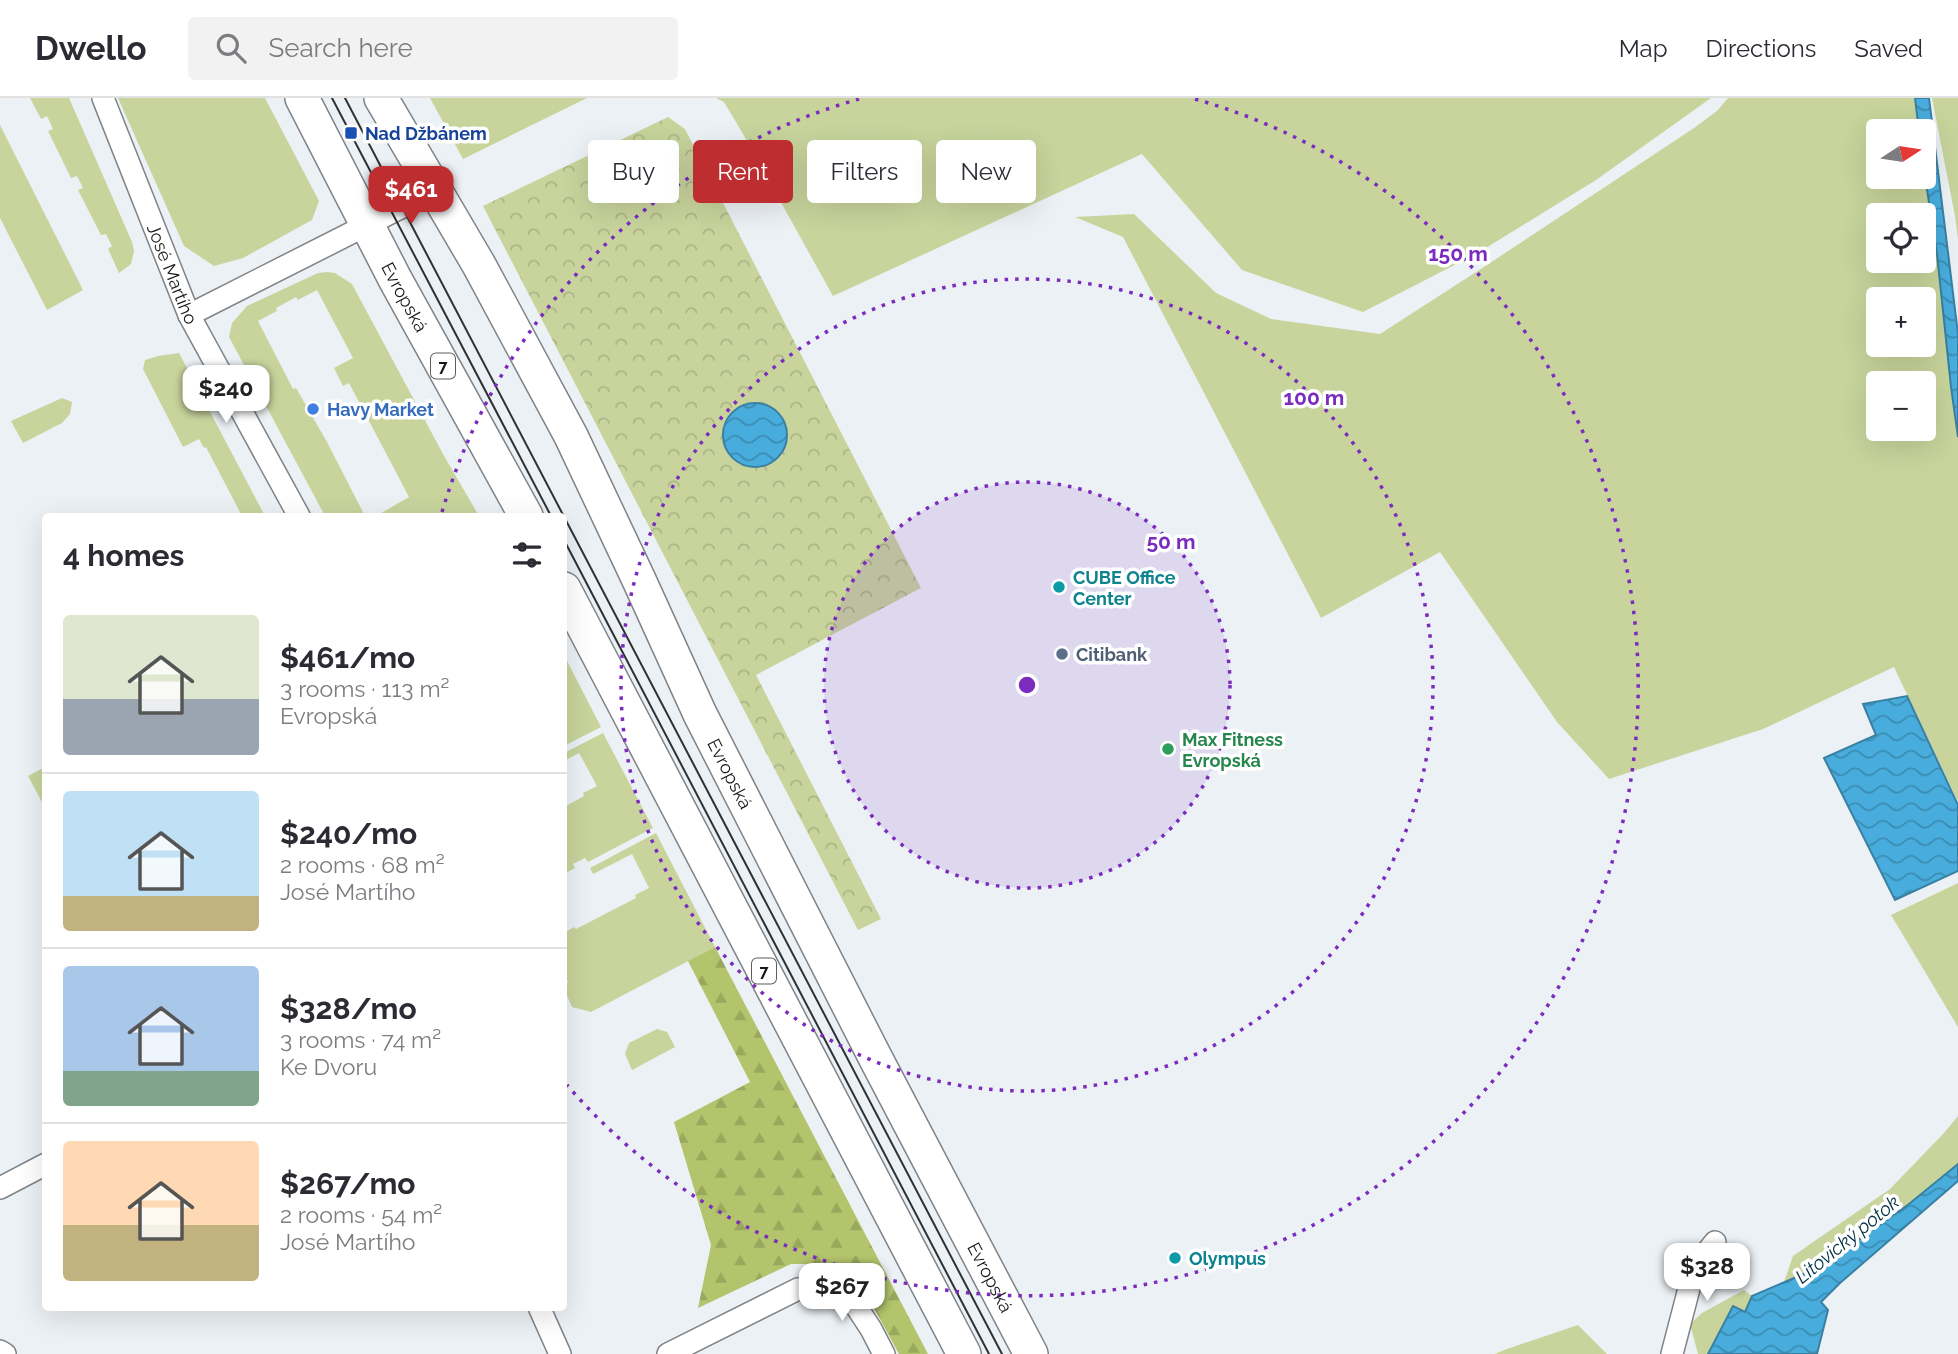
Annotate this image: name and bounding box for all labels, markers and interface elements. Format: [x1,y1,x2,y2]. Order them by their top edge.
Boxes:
search box [188,17,678,80]
text: Dwello [35,29,146,68]
icon: search [212,29,250,67]
text: Search here [268,33,413,63]
text: Map [1619,34,1668,63]
text: Directions [1706,34,1816,63]
text: Saved [1854,34,1923,63]
north arrow [1866,119,1936,189]
map controls [1866,119,1936,441]
place label: Nad Džbánem [365,123,487,144]
marker: Nad Džbánem [343,125,359,141]
chip: Buy [588,140,679,203]
chip: Rent [693,140,793,203]
chip: Filters [807,140,922,203]
chip: New [936,140,1036,203]
pin: $461 [370,166,452,226]
text: $461 [384,175,438,202]
button: locate [1866,203,1936,273]
street label: José Martího [143,220,202,328]
text: 150 m [1428,241,1488,266]
street label: Evropská [378,259,433,335]
button: + [1866,287,1936,357]
road number: 7 [431,354,455,378]
pin: $240 [185,366,267,425]
button: − [1866,371,1936,441]
text: $240 [199,374,253,401]
text: 100 m [1284,385,1344,410]
place label: Havy Market [327,399,434,420]
marker: Havy Market [305,401,321,417]
text: 50 m [1146,529,1196,554]
icon: filters [508,536,546,574]
text: 4 homes [63,538,184,573]
place label: CUBE Office Center [1073,567,1176,609]
marker: CUBE Office Center [1051,579,1067,595]
text: $461/mo [280,640,415,675]
icon: home [119,643,203,727]
place label: Citibank [1076,644,1148,665]
marker: Citibank [1054,646,1070,662]
centre of rings [1015,673,1039,697]
text: 3 rooms · 113 m² [280,675,449,702]
text: Evropská [280,702,377,729]
place label: Max Fitness Evropská [1182,729,1283,771]
street label: Evropská [704,735,757,812]
marker: Max Fitness Evropská [1160,741,1176,757]
text: $240/mo [280,816,417,851]
icon: home [119,819,203,903]
text: 2 rooms · 68 m² [280,851,445,878]
text: José Martího [280,878,416,905]
road number: 7 [752,958,776,984]
text: $328/mo [280,991,417,1026]
icon: home [119,994,203,1078]
text: 3 rooms · 74 m² [280,1026,441,1053]
text: Ke Dvoru [280,1053,377,1080]
text: $267/mo [280,1166,416,1201]
icon: home [119,1169,203,1253]
water label: Litovický potok [1791,1190,1903,1288]
text: 2 rooms · 54 m² [280,1201,442,1228]
text: José Martího [280,1228,416,1255]
street label: Evropská [964,1239,1018,1316]
pin: $328 [1666,1244,1748,1303]
place label: Olympus [1189,1248,1266,1269]
marker: Olympus [1167,1250,1183,1266]
text: $328 [1680,1252,1734,1279]
pin: $267 [801,1264,883,1323]
text: $267 [815,1272,869,1299]

